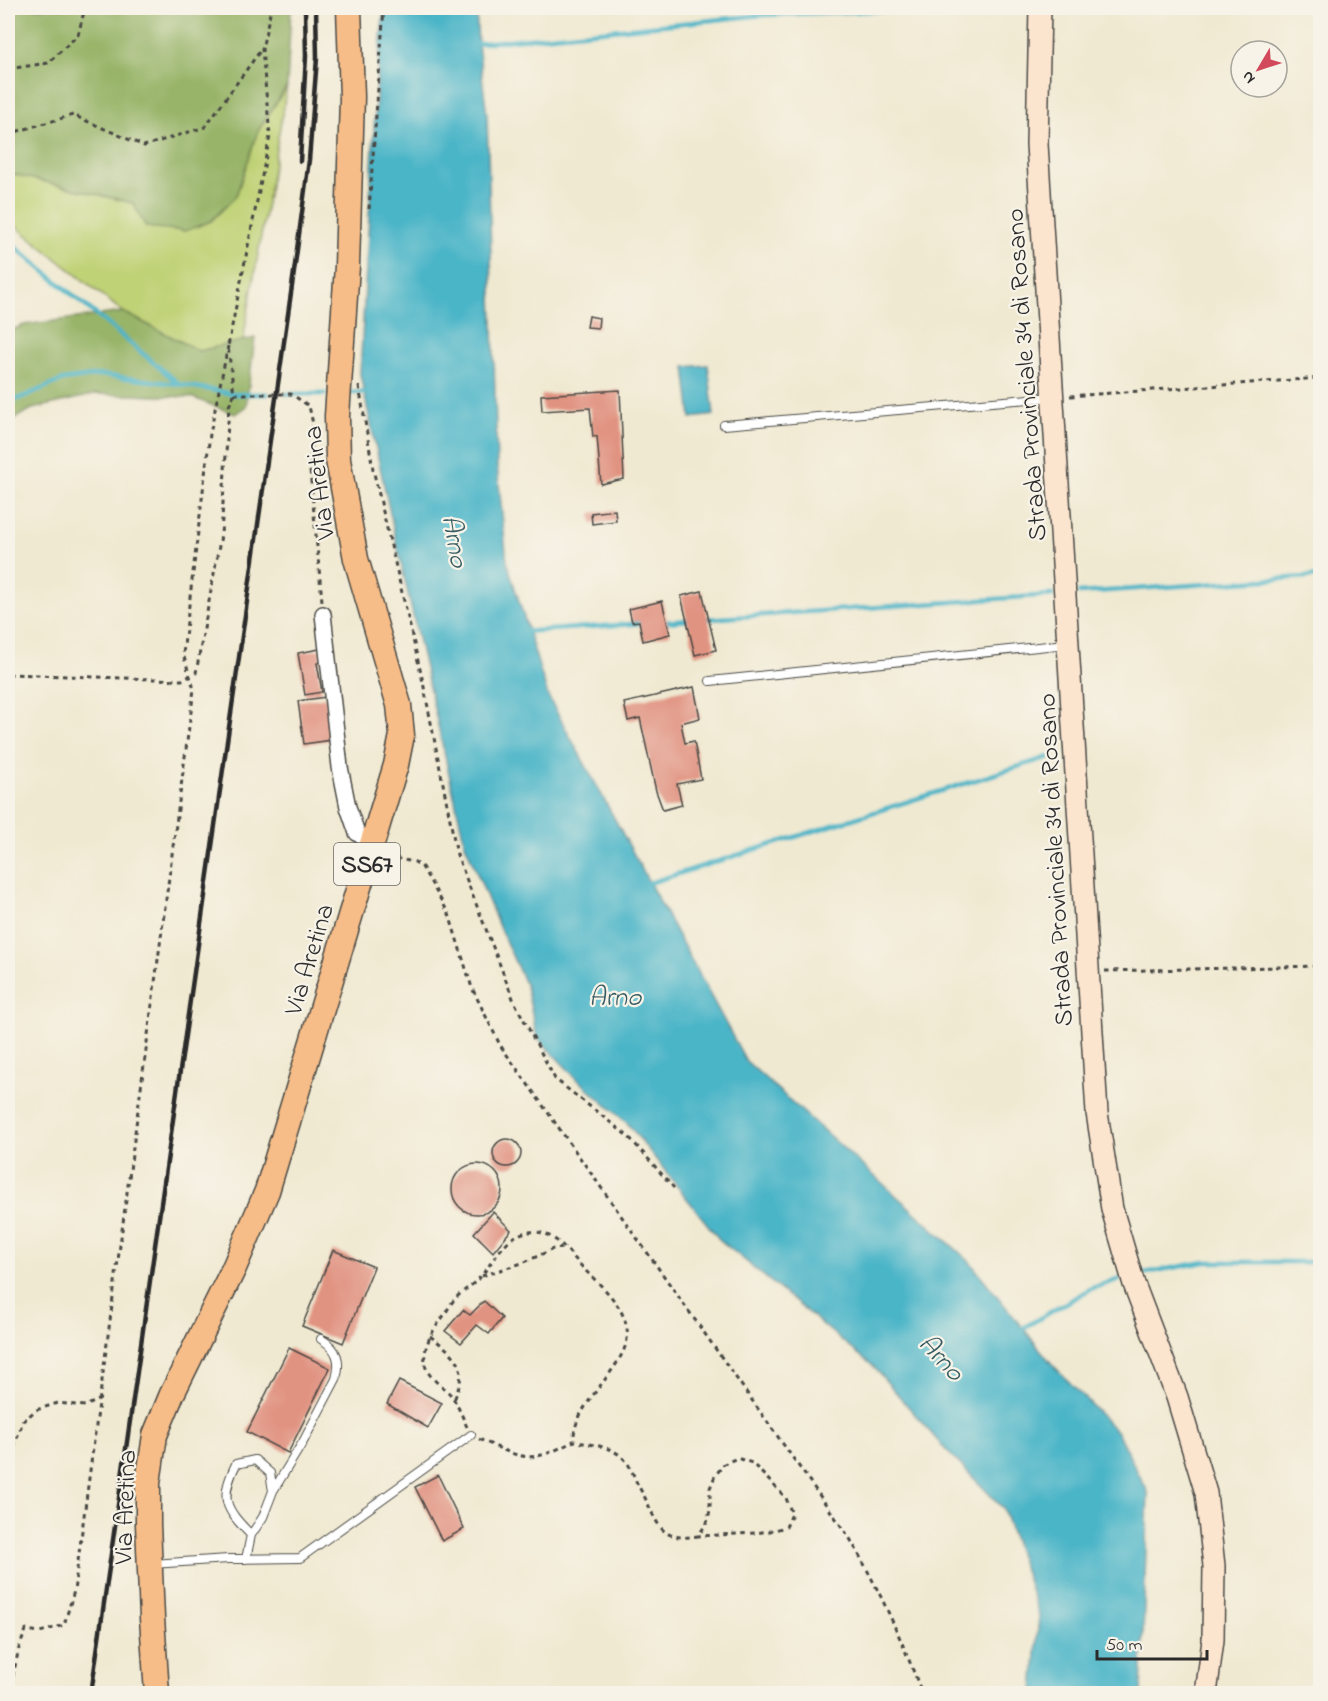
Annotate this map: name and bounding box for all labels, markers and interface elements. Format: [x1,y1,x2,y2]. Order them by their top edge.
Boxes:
north arrow [1229,39,1289,99]
text: N [1236,65,1262,89]
street label: Strada Provinciale 34 di Rosano [997,207,1059,542]
street label: Via Aretina [295,423,347,543]
water label: Arno [430,512,477,572]
street label: Strada Provinciale 34 di Rosano [1029,692,1085,1027]
road number: SS67 [334,843,400,885]
street label: Via Aretina [276,899,346,1021]
water label: Arno [589,979,642,1018]
water label: Arno [908,1326,973,1392]
street label: Via Aretina [106,1449,148,1566]
scale bar [1097,1623,1206,1661]
text: 50 m [1106,1633,1143,1659]

